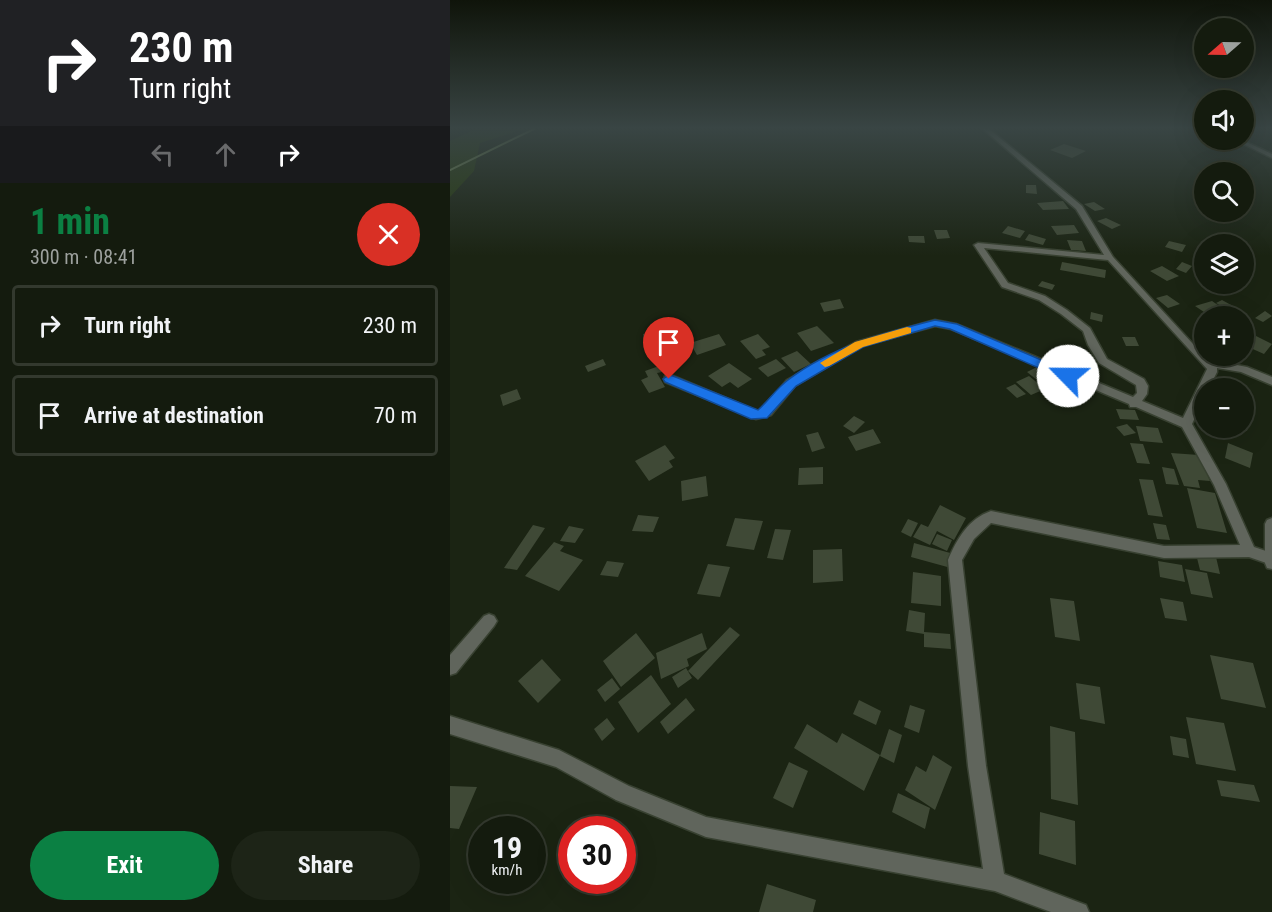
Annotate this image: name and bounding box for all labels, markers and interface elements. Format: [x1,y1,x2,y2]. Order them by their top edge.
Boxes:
north arrow [1194,18,1254,78]
map controls [1194,18,1254,438]
text: 230 m [129,23,234,72]
icon: right [30,24,108,102]
text: Turn right [129,73,231,105]
button: sound [1194,90,1254,150]
icon: left [146,138,179,171]
icon: ahead [209,138,242,171]
icon: right [272,138,305,171]
button: search [1194,162,1254,222]
text: 1 min [30,201,110,243]
button: close [357,203,420,266]
button: layers [1194,234,1254,294]
text: 300 m · 08:41 [30,245,137,269]
button: + [1194,306,1254,366]
icon: right [33,309,66,342]
text: Turn right [84,313,171,338]
text: 230 m [363,313,417,338]
pin [643,317,694,379]
icon: arrive [652,326,685,359]
position arrow [1036,344,1100,408]
button: − [1194,378,1254,438]
icon: arrive [33,399,66,432]
text: Arrive at destination [84,403,264,428]
text: 70 m [374,403,417,428]
speed limit sign: 30 [558,816,636,894]
text: 19 [492,830,522,865]
button: Exit [30,831,219,900]
button: Share [231,831,420,900]
text: km/h [492,861,522,879]

